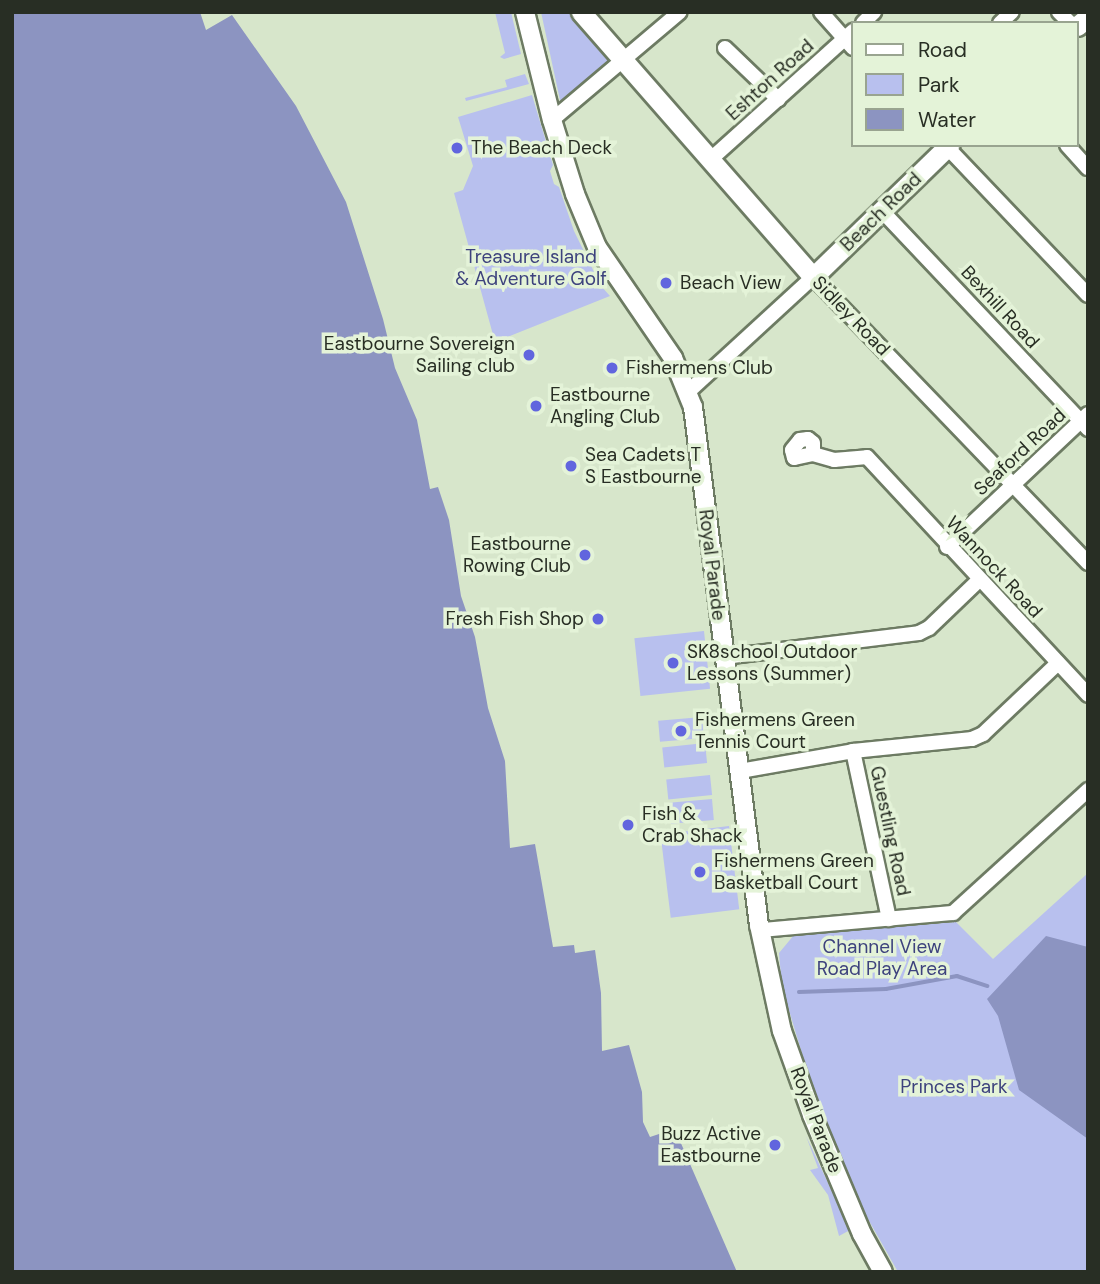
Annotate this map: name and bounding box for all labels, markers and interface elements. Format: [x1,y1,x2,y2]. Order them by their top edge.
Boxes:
legend [852,21,1079,147]
street label: Eshton Road [722,35,818,125]
text: Road [918,36,967,64]
text: Park [918,71,959,99]
text: Water [918,106,976,134]
place label: The Beach Deck [471,137,612,159]
marker: The Beach Deck [449,140,465,156]
street label: Beach Road [836,168,926,256]
park label: Treasure Island & Adventure Golf [455,246,607,290]
street label: Bexhill Road [956,261,1044,353]
street label: Sidley Road [807,271,895,361]
place label: Beach View [680,272,782,294]
marker: Beach View [658,275,674,291]
place label: Eastbourne Sovereign Sailing club [324,333,515,377]
marker: Eastbourne Sovereign Sailing club [521,347,537,363]
place label: Fishermens Club [626,357,773,379]
marker: Fishermens Club [604,360,620,376]
place label: Eastbourne Angling Club [550,384,660,428]
marker: Eastbourne Angling Club [528,398,544,414]
street label: Seaford Road [969,404,1071,500]
place label: Sea Cadets T S Eastbourne [585,444,701,488]
marker: Sea Cadets T S Eastbourne [563,458,579,474]
street label: Royal Parade [694,508,730,622]
street label: Wannock Road [941,511,1047,623]
place label: Eastbourne Rowing Club [463,533,571,577]
marker: Eastbourne Rowing Club [577,547,593,563]
place label: Fresh Fish Shop [446,608,584,630]
marker: Fresh Fish Shop [590,611,606,627]
place label: SK8school Outdoor Lessons (Summer) [687,641,858,685]
marker: SK8school Outdoor Lessons (Summer) [665,655,681,671]
place label: Fishermens Green Tennis Court [695,709,855,753]
marker: Fishermens Green Tennis Court [673,723,689,739]
street label: Guestling Road [865,764,915,898]
place label: Fish & Crab Shack [642,803,743,847]
marker: Fish & Crab Shack [620,817,636,833]
place label: Fishermens Green Basketball Court [714,850,874,894]
marker: Fishermens Green Basketball Court [692,864,708,880]
park label: Channel View Road Play Area [817,936,947,980]
street label: Royal Parade [785,1064,847,1176]
park label: Princes Park [900,1076,1008,1098]
place label: Buzz Active Eastbourne [661,1123,761,1167]
marker: Buzz Active Eastbourne [767,1137,783,1153]

